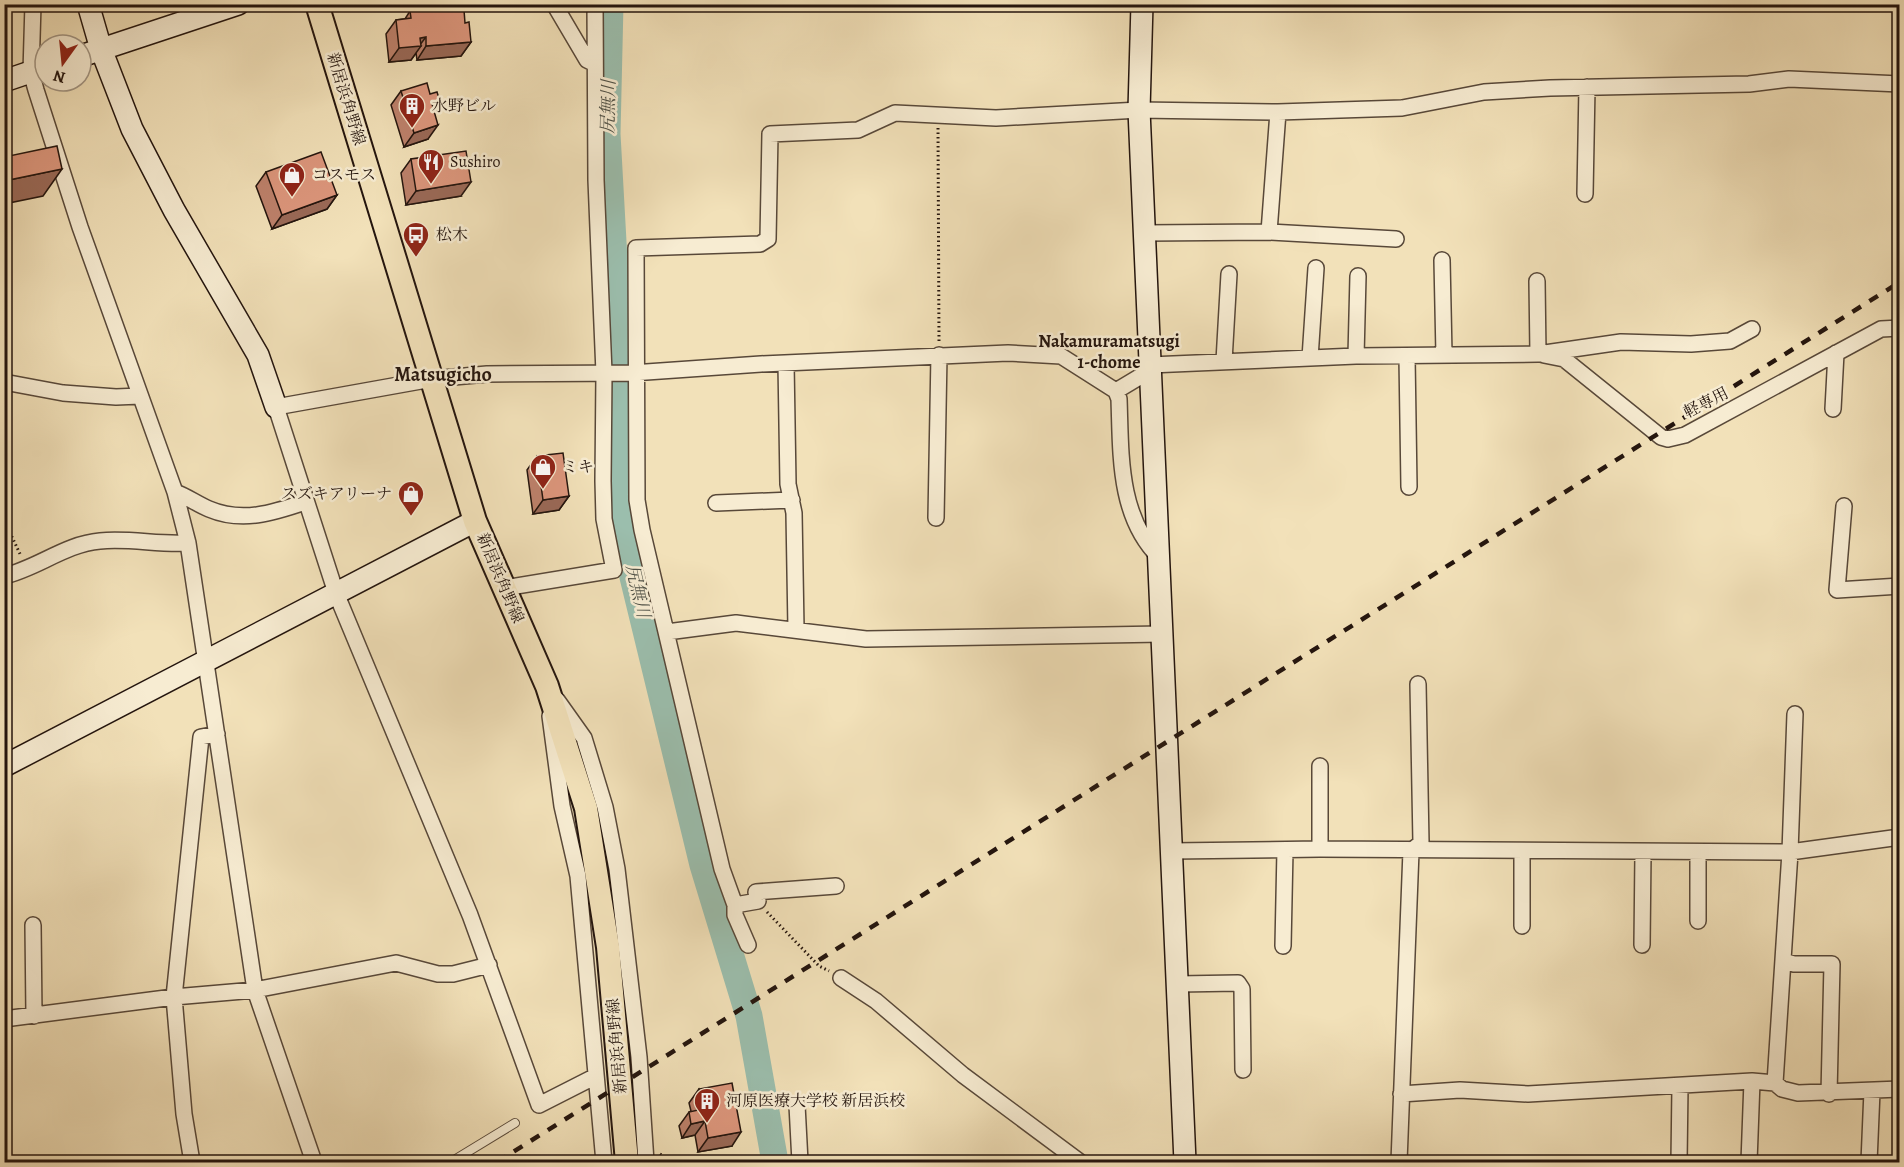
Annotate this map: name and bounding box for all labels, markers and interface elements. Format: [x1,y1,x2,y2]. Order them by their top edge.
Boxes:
north arrow [33,33,93,93]
street label: 新居浜角野線 [321,50,371,148]
text: N [51,64,68,89]
water label: 尻無川 [596,78,621,134]
building icon: 水野ビル [397,91,427,129]
place label: 水野ビル [432,95,496,117]
restaurant icon: Sushiro [416,147,446,185]
place label: Sushiro [450,151,501,173]
shop icon: コスモス [277,160,307,198]
place label: コスモス [312,164,376,186]
bus stop icon: 松木 [401,220,431,258]
place label: 松木 [436,224,468,246]
district label: Nakamuramatsugi 1-chome [1038,329,1180,374]
district label: Matsugicho [394,361,492,388]
street label: 軽専用 [1680,382,1732,424]
shop icon: ミキ [528,452,558,490]
place label: ミキ [562,456,594,478]
shop icon: スズキアリーナ [396,479,426,517]
place label: スズキアリーナ [281,483,392,505]
street label: 新居浜角野線 [471,530,529,626]
water label: 尻無川 [620,562,656,622]
street label: 新居浜角野線 [602,997,632,1095]
building icon: 河原医療大学校 新居浜校 [692,1086,722,1124]
place label: 河原医療大学校 新居浜校 [726,1090,905,1112]

